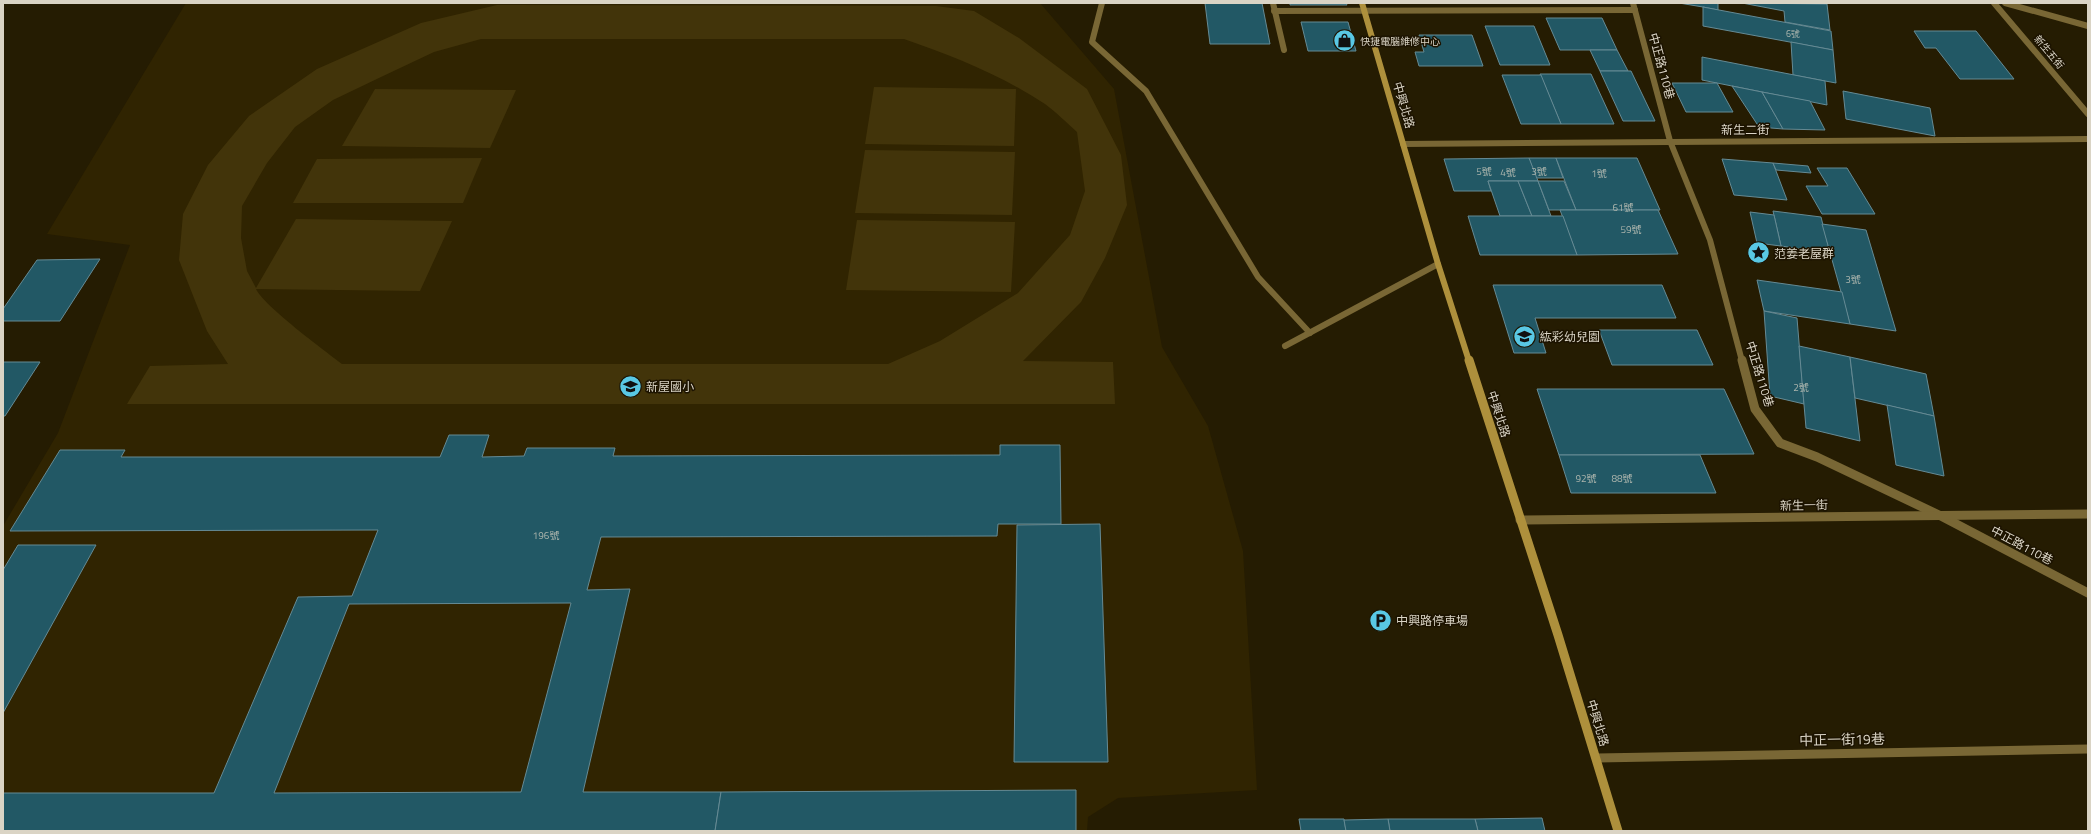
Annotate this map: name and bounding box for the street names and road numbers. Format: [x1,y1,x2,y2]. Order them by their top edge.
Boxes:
street label: 中正路110巷 [1644,31,1680,101]
street label: 新生五街 [2030,32,2068,72]
street label: 中興北路 [1388,79,1420,131]
street label: 新生二街 [1721,120,1769,139]
street label: 中正路110巷 [1741,339,1779,409]
street label: 中興北路 [1483,388,1515,440]
street label: 新生一街 [1780,495,1828,515]
street label: 中正路110巷 [1987,521,2057,569]
street label: 中興北路 [1582,697,1614,749]
street label: 中正一街19巷 [1799,728,1885,750]

